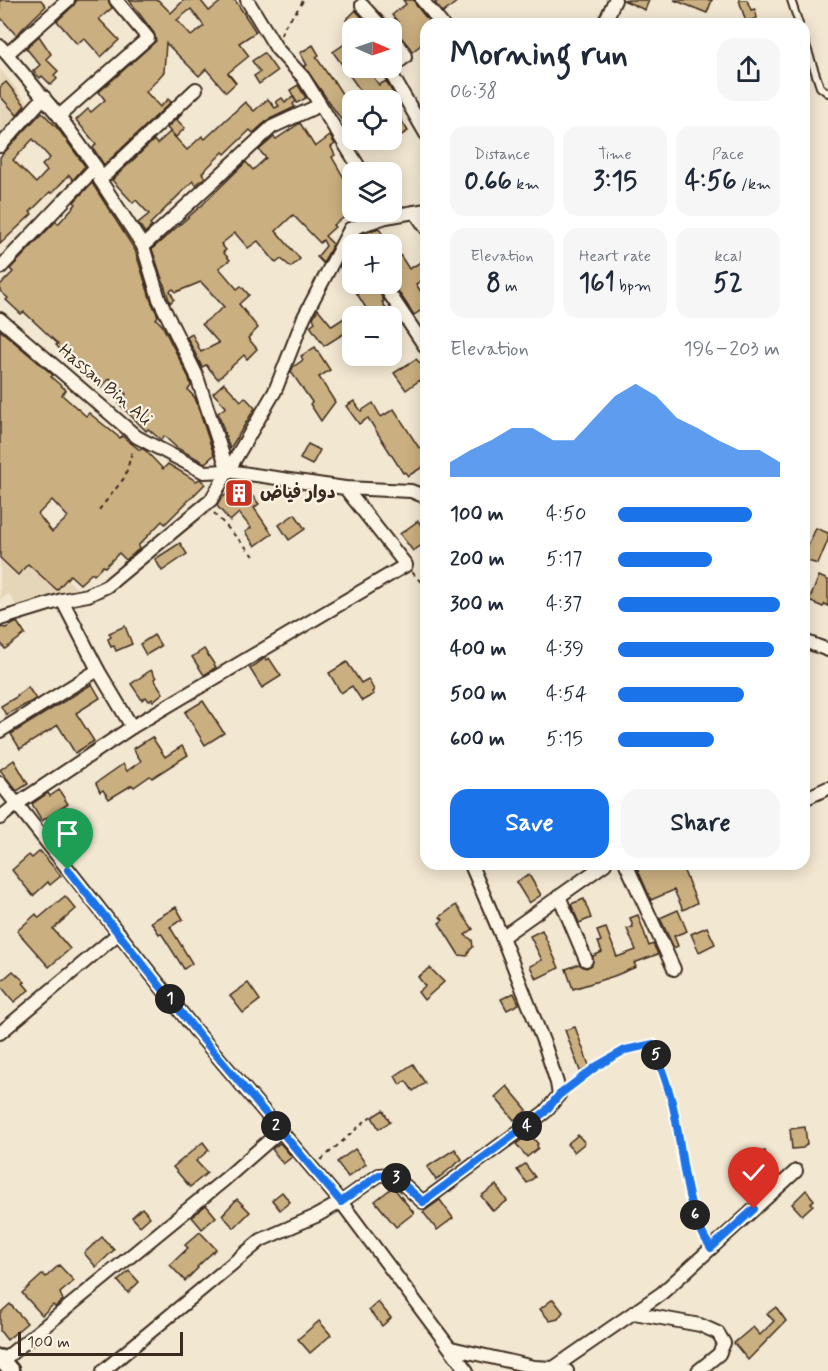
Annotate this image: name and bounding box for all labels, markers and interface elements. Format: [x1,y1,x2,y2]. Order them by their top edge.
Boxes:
north arrow [342,18,402,78]
map controls [342,18,402,366]
text: Morning run [450,33,628,77]
button: share [717,38,780,101]
text: 06:38 [450,78,498,105]
button: locate [342,90,402,150]
text: Distance [474,144,530,165]
text: Time [598,144,632,165]
text: Pace [712,144,744,165]
button: layers [342,162,402,222]
text: 0.66 [464,165,512,199]
text: 3:15 [593,165,637,199]
text: 4:56 [685,165,737,199]
text: km [512,174,540,195]
text: /km [737,174,771,195]
button: + [342,234,402,294]
text: Elevation [471,246,534,267]
text: Heart rate [579,246,651,267]
text: kcal [715,246,741,267]
text: 8 [486,267,501,301]
text: 161 [579,267,615,301]
text: 52 [713,267,743,301]
text: m [501,276,518,297]
text: bpm [615,276,651,297]
button: − [342,306,402,366]
text: Elevation [450,336,529,363]
text: 196–203 m [684,336,780,363]
street label: Hassan Bin Ali [53,339,157,431]
building icon: دوار فياض [223,477,255,509]
place label: دوار فياض [260,481,335,505]
text: 100 m [450,501,504,528]
text: 4:50 [546,501,586,528]
text: 200 m [450,546,505,573]
text: 5:17 [546,546,582,573]
text: 300 m [450,591,504,618]
text: 4:37 [546,591,582,618]
text: 400 m [450,636,506,663]
text: 4:39 [546,636,584,663]
text: 500 m [450,681,507,708]
text: 4:54 [546,681,587,708]
text: 600 m [450,726,505,753]
text: 5:15 [546,726,583,753]
button: Save [450,789,609,858]
button: Share [621,789,780,858]
pin [42,808,93,870]
icon: arrive [51,817,84,850]
pin: 1 [155,984,185,1014]
text: 1 [166,988,174,1009]
pin: 5 [641,1040,671,1070]
text: 5 [651,1044,661,1065]
pin: 2 [261,1111,291,1141]
pin: 4 [512,1111,542,1141]
text: 2 [272,1115,280,1136]
text: 4 [522,1115,532,1136]
pin [728,1147,779,1209]
icon: check [737,1156,770,1189]
pin: 3 [381,1163,411,1193]
text: 3 [392,1167,400,1188]
pin: 6 [680,1200,710,1230]
text: 6 [691,1204,699,1225]
scale bar [18,1329,183,1356]
text: 100 m [27,1332,70,1353]

